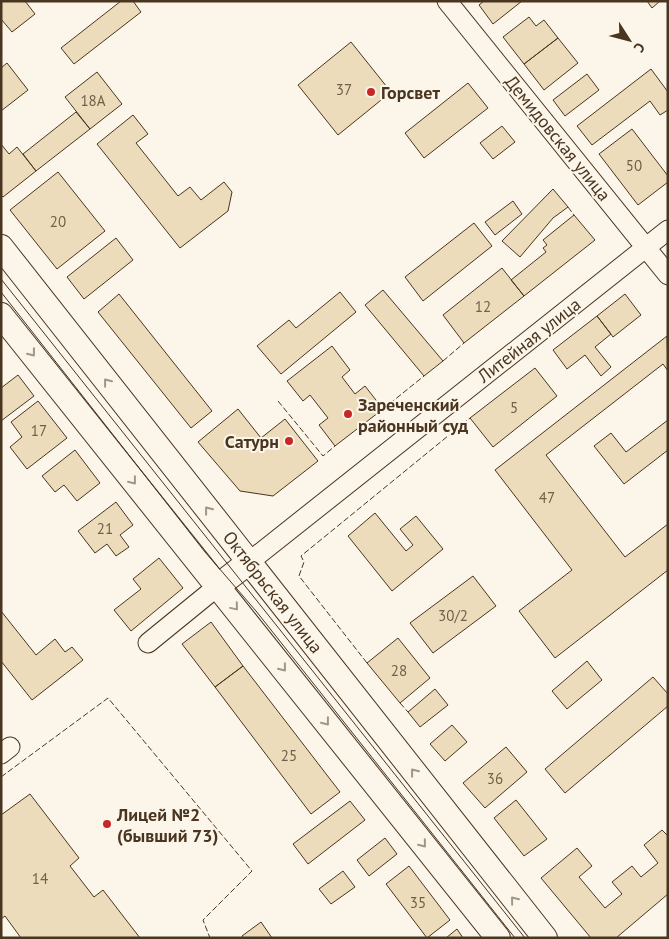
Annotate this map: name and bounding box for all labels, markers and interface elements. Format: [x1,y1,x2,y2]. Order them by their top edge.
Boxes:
north arrow [604,15,654,65]
text: С [630,39,649,56]
street label: Демидовская улица [500,70,616,206]
house number: 37 [336,80,352,99]
place label: Горсвет [381,81,441,104]
marker: Горсвет [365,86,377,98]
house number: 18А [80,91,106,110]
house number: 50 [626,156,642,175]
house number: 20 [50,212,66,231]
street label: Литейная улица [472,293,585,388]
house number: 12 [475,297,491,316]
one-way arrow [26,347,34,356]
one-way arrow [105,379,113,388]
place label: Зареченский районный суд [358,393,468,437]
house number: 5 [510,398,518,417]
marker: Зареченский районный суд [342,408,354,420]
house number: 17 [31,421,47,440]
place label: Сатурн [225,430,279,453]
marker: Сатурн [283,435,295,447]
one-way arrow [127,475,136,484]
house number: 47 [539,488,555,507]
one-way arrow [205,507,213,516]
house number: 21 [97,519,113,538]
street label: Октябрьская улица [218,526,328,658]
one-way arrow [229,601,237,610]
house number: 30/2 [438,606,468,625]
house number: 28 [391,661,407,680]
one-way arrow [278,662,287,671]
one-way arrow [321,716,329,725]
house number: 25 [281,746,297,765]
one-way arrow [411,769,419,778]
house number: 36 [487,769,503,788]
place label: Лицей №2 (бывший 73) [116,803,218,847]
marker: Лицей №2 (бывший 73) [101,818,113,830]
one-way arrow [417,838,425,847]
house number: 14 [32,869,48,888]
house number: 35 [410,893,426,912]
one-way arrow [512,897,520,906]

